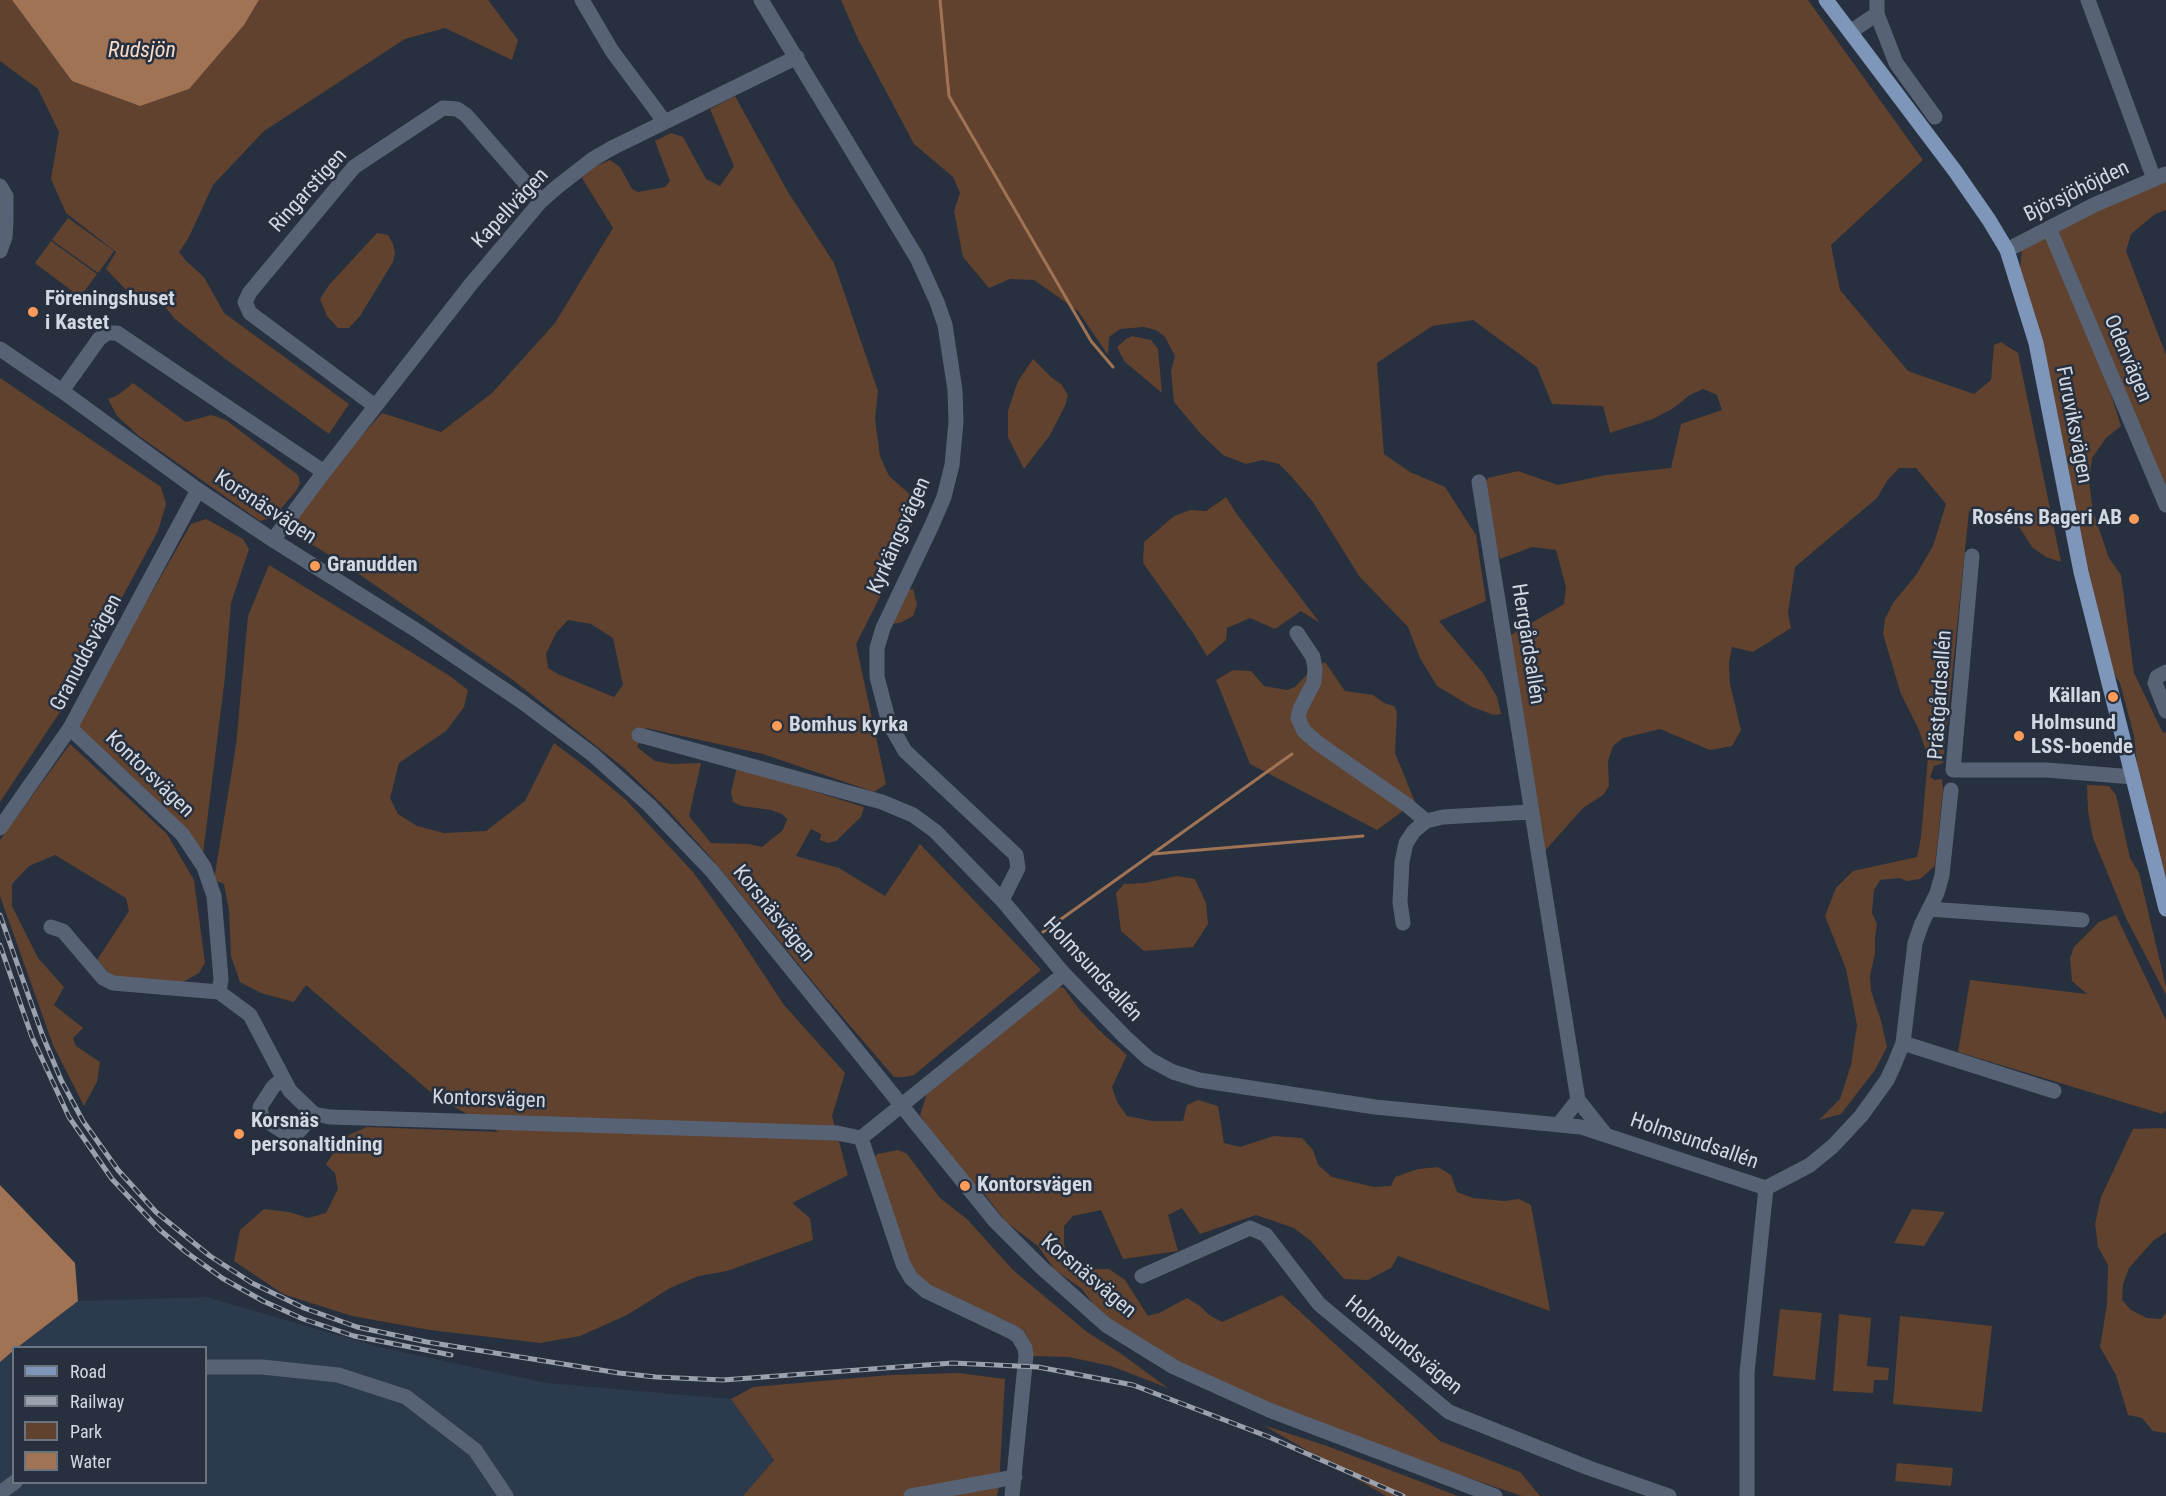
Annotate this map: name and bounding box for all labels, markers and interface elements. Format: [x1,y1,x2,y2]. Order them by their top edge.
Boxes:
water label: Rudsjön [108,38,176,64]
street label: Ringarstigen [265,144,353,238]
street label: Björsjöhöjden [2020,156,2134,228]
street label: Kapellvägen [467,164,555,254]
place label: Föreningshuset i Kastet [45,287,175,337]
marker: Föreningshuset i Kastet [26,305,40,319]
street label: Odenvägen [2097,312,2157,406]
street label: Furuviksvägen [2049,364,2097,486]
street label: Korsnäsvägen [209,466,321,550]
street label: Kyrkängsvägen [863,474,937,598]
place label: Roséns Bageri AB [1972,506,2122,532]
marker: Roséns Bageri AB [2127,512,2141,526]
place label: Granudden [327,553,418,579]
marker: Granudden [308,559,322,573]
street label: Herrgårdsallén [1505,582,1549,706]
street label: Granuddsvägen [46,590,128,716]
street label: Prästgårdsallén [1924,629,1958,761]
place label: Källan [2049,684,2101,710]
marker: Källan [2106,690,2120,704]
place label: Holmsund LSS-boende [2031,711,2133,761]
place label: Bomhus kyrka [789,713,908,739]
marker: Bomhus kyrka [770,719,784,733]
street label: Kontorsvägen [99,726,199,824]
marker: Holmsund LSS-boende [2012,729,2026,743]
street label: Korsnäsvägen [726,861,820,967]
street label: Holmsundsallén [1037,912,1147,1028]
street label: Kontorsvägen [432,1085,546,1115]
street label: Holmsundsallén [1627,1108,1761,1176]
place label: Korsnäs personaltidning [251,1109,383,1159]
marker: Korsnäs personaltidning [232,1127,246,1141]
place label: Kontorsvägen [977,1173,1092,1199]
marker: Kontorsvägen [958,1179,972,1193]
street label: Korsnäsvägen [1035,1230,1141,1324]
street label: Holmsundsvägen [1339,1291,1467,1401]
legend [12,1346,207,1484]
text: Road [70,1361,106,1382]
text: Railway [70,1391,124,1412]
text: Park [70,1421,102,1442]
text: Water [70,1451,111,1472]

